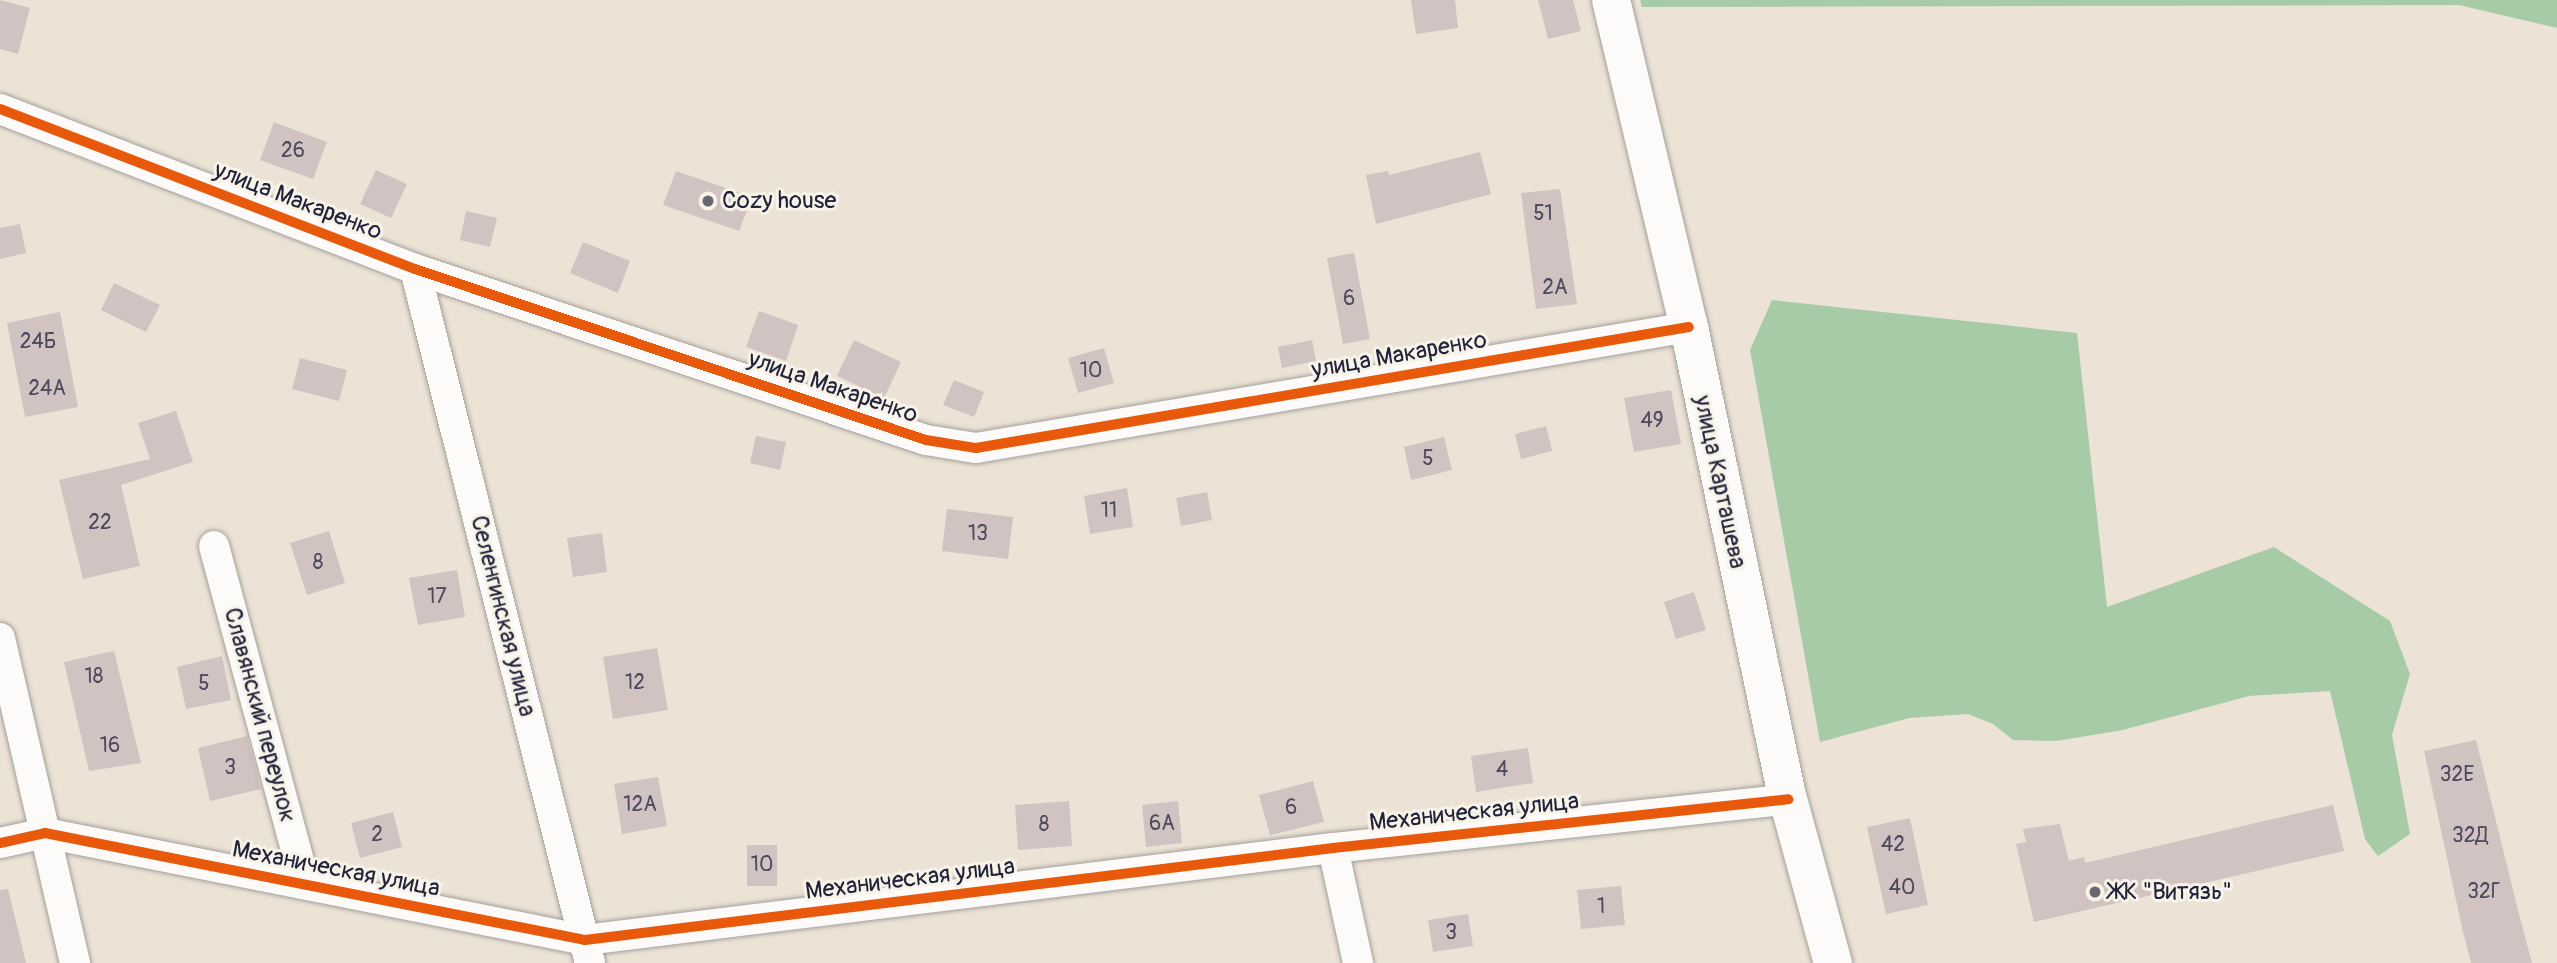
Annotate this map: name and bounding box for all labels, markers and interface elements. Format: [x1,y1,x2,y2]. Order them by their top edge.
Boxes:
house number: 26 [281,138,305,164]
street label: улица Макаренко [210,156,386,246]
place label: Cozy house [722,187,836,215]
marker: Cozy house [700,193,716,209]
house number: 51 [1533,201,1553,227]
house number: 2А [1542,275,1568,301]
house number: 6 [1343,286,1355,312]
street label: улица Макаренко [1309,325,1489,385]
house number: 24Б [20,329,56,355]
street label: улица Макаренко [744,345,922,429]
house number: 10 [1080,358,1102,384]
house number: 24А [28,376,66,402]
street label: улица Карташева [1688,393,1752,571]
house number: 49 [1641,408,1663,434]
house number: 5 [1422,446,1434,472]
house number: 11 [1101,498,1117,524]
house number: 22 [88,510,112,536]
street label: Селенгинская улица [464,513,542,719]
house number: 13 [968,521,988,547]
house number: 8 [313,550,323,576]
house number: 17 [427,584,447,610]
street label: Славянский переулок [217,605,303,825]
house number: 18 [85,664,103,690]
house number: 12 [625,670,645,696]
house number: 5 [198,671,210,697]
house number: 16 [100,733,120,759]
house number: 3 [224,755,236,781]
house number: 4 [1496,757,1508,783]
house number: 32Е [2440,762,2474,788]
street label: Механическая улица [1368,787,1580,837]
house number: 12А [623,792,657,818]
house number: 6 [1285,795,1297,821]
house number: 6А [1149,811,1175,837]
house number: 8 [1039,812,1049,838]
house number: 2 [371,822,383,848]
house number: 32Д [2452,823,2488,849]
house number: 42 [1881,832,1905,858]
street label: Механическая улица [230,835,442,903]
house number: 10 [751,852,773,878]
street label: Механическая улица [804,852,1016,906]
house number: 40 [1889,875,1915,901]
place label: ЖК "Витязь" [2109,878,2232,906]
house number: 32Г [2467,879,2501,905]
marker: ЖК "Витязь" [2087,884,2103,900]
house number: 1 [1597,894,1605,920]
house number: 3 [1445,920,1457,946]

